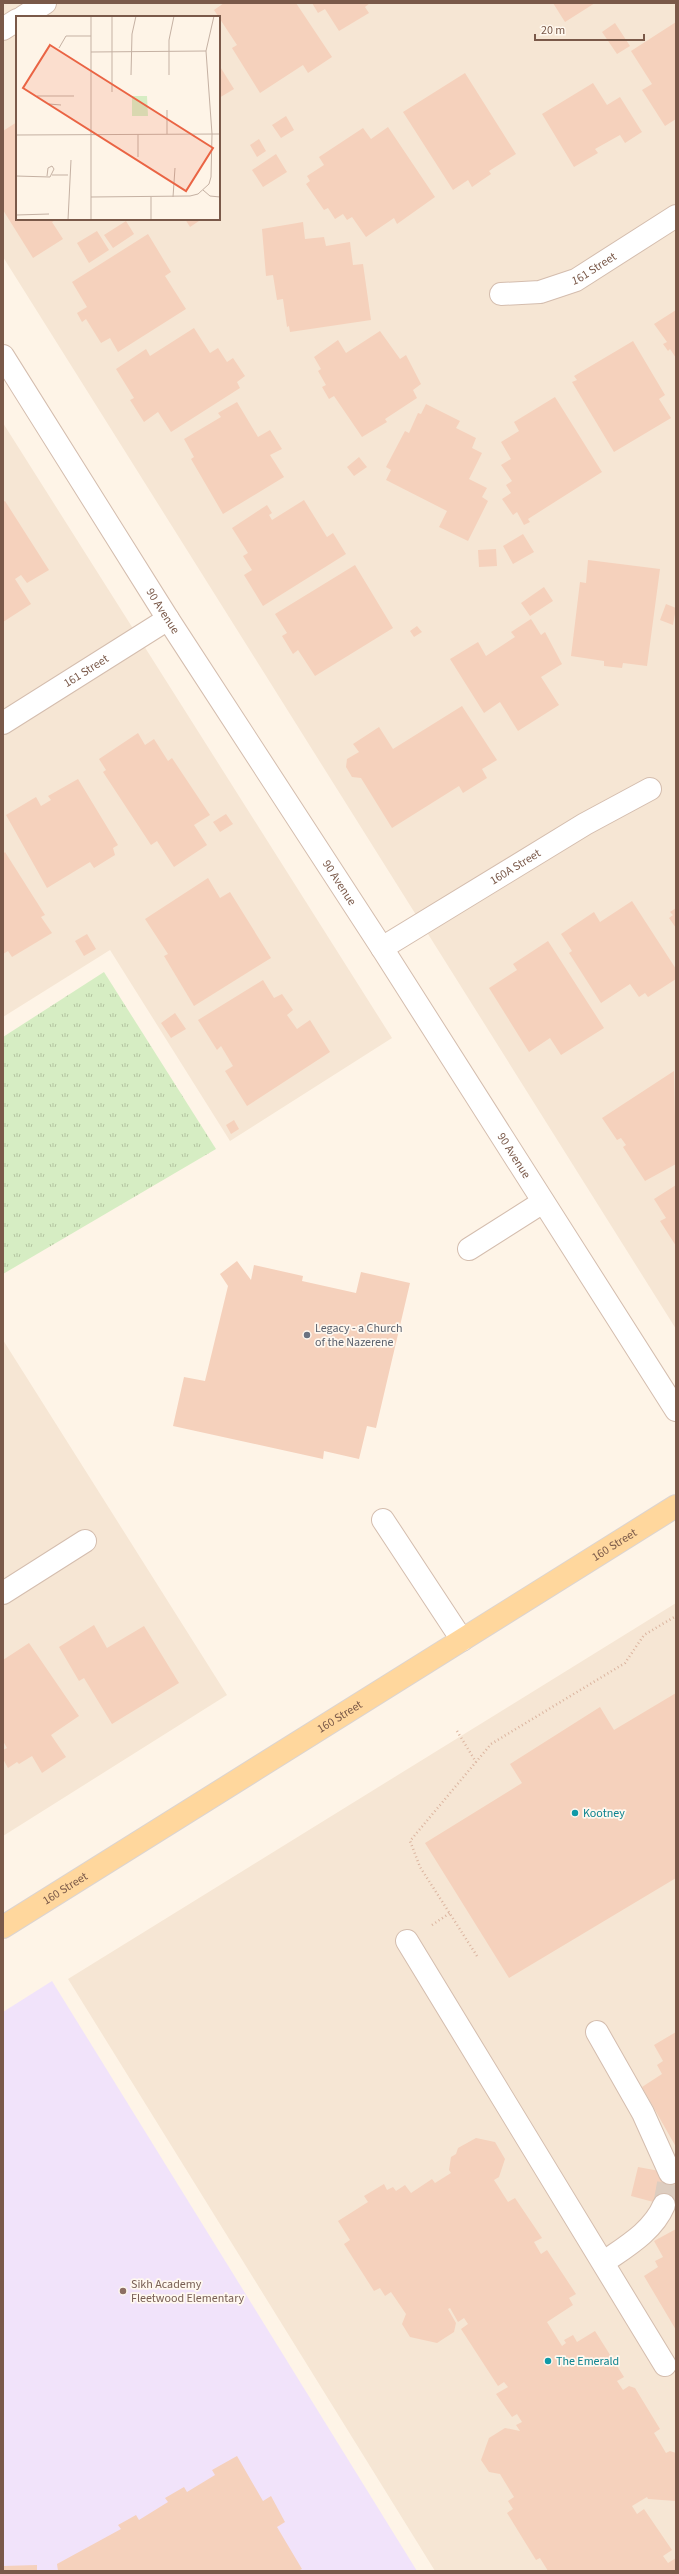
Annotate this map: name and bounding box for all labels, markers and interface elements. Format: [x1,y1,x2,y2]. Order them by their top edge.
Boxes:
inset map [16,16,220,220]
scale bar [535,16,644,42]
text: 20 m [541,22,565,39]
street label: 161 Street [569,248,620,290]
street label: 90 Avenue [142,585,184,638]
street label: 161 Street [60,651,112,692]
street label: 160A Street [487,845,544,889]
street label: 90 Avenue [318,857,360,909]
street label: 90 Avenue [493,1130,535,1182]
place label: Legacy - a Church of the Nazerene [315,1320,403,1351]
marker: Legacy - a Church of the Nazerene [302,1330,312,1340]
street label: 160 Street [589,1524,640,1566]
street label: 160 Street [314,1696,366,1737]
place label: Kootney [583,1805,625,1822]
marker: Kootney [570,1808,580,1818]
street label: 160 Street [39,1868,91,1909]
place label: Sikh Academy Fleetwood Elementary [131,2276,245,2307]
marker: Sikh Academy Fleetwood Elementary [118,2286,128,2296]
place label: The Emerald [556,2353,619,2370]
marker: The Emerald [543,2356,553,2366]

